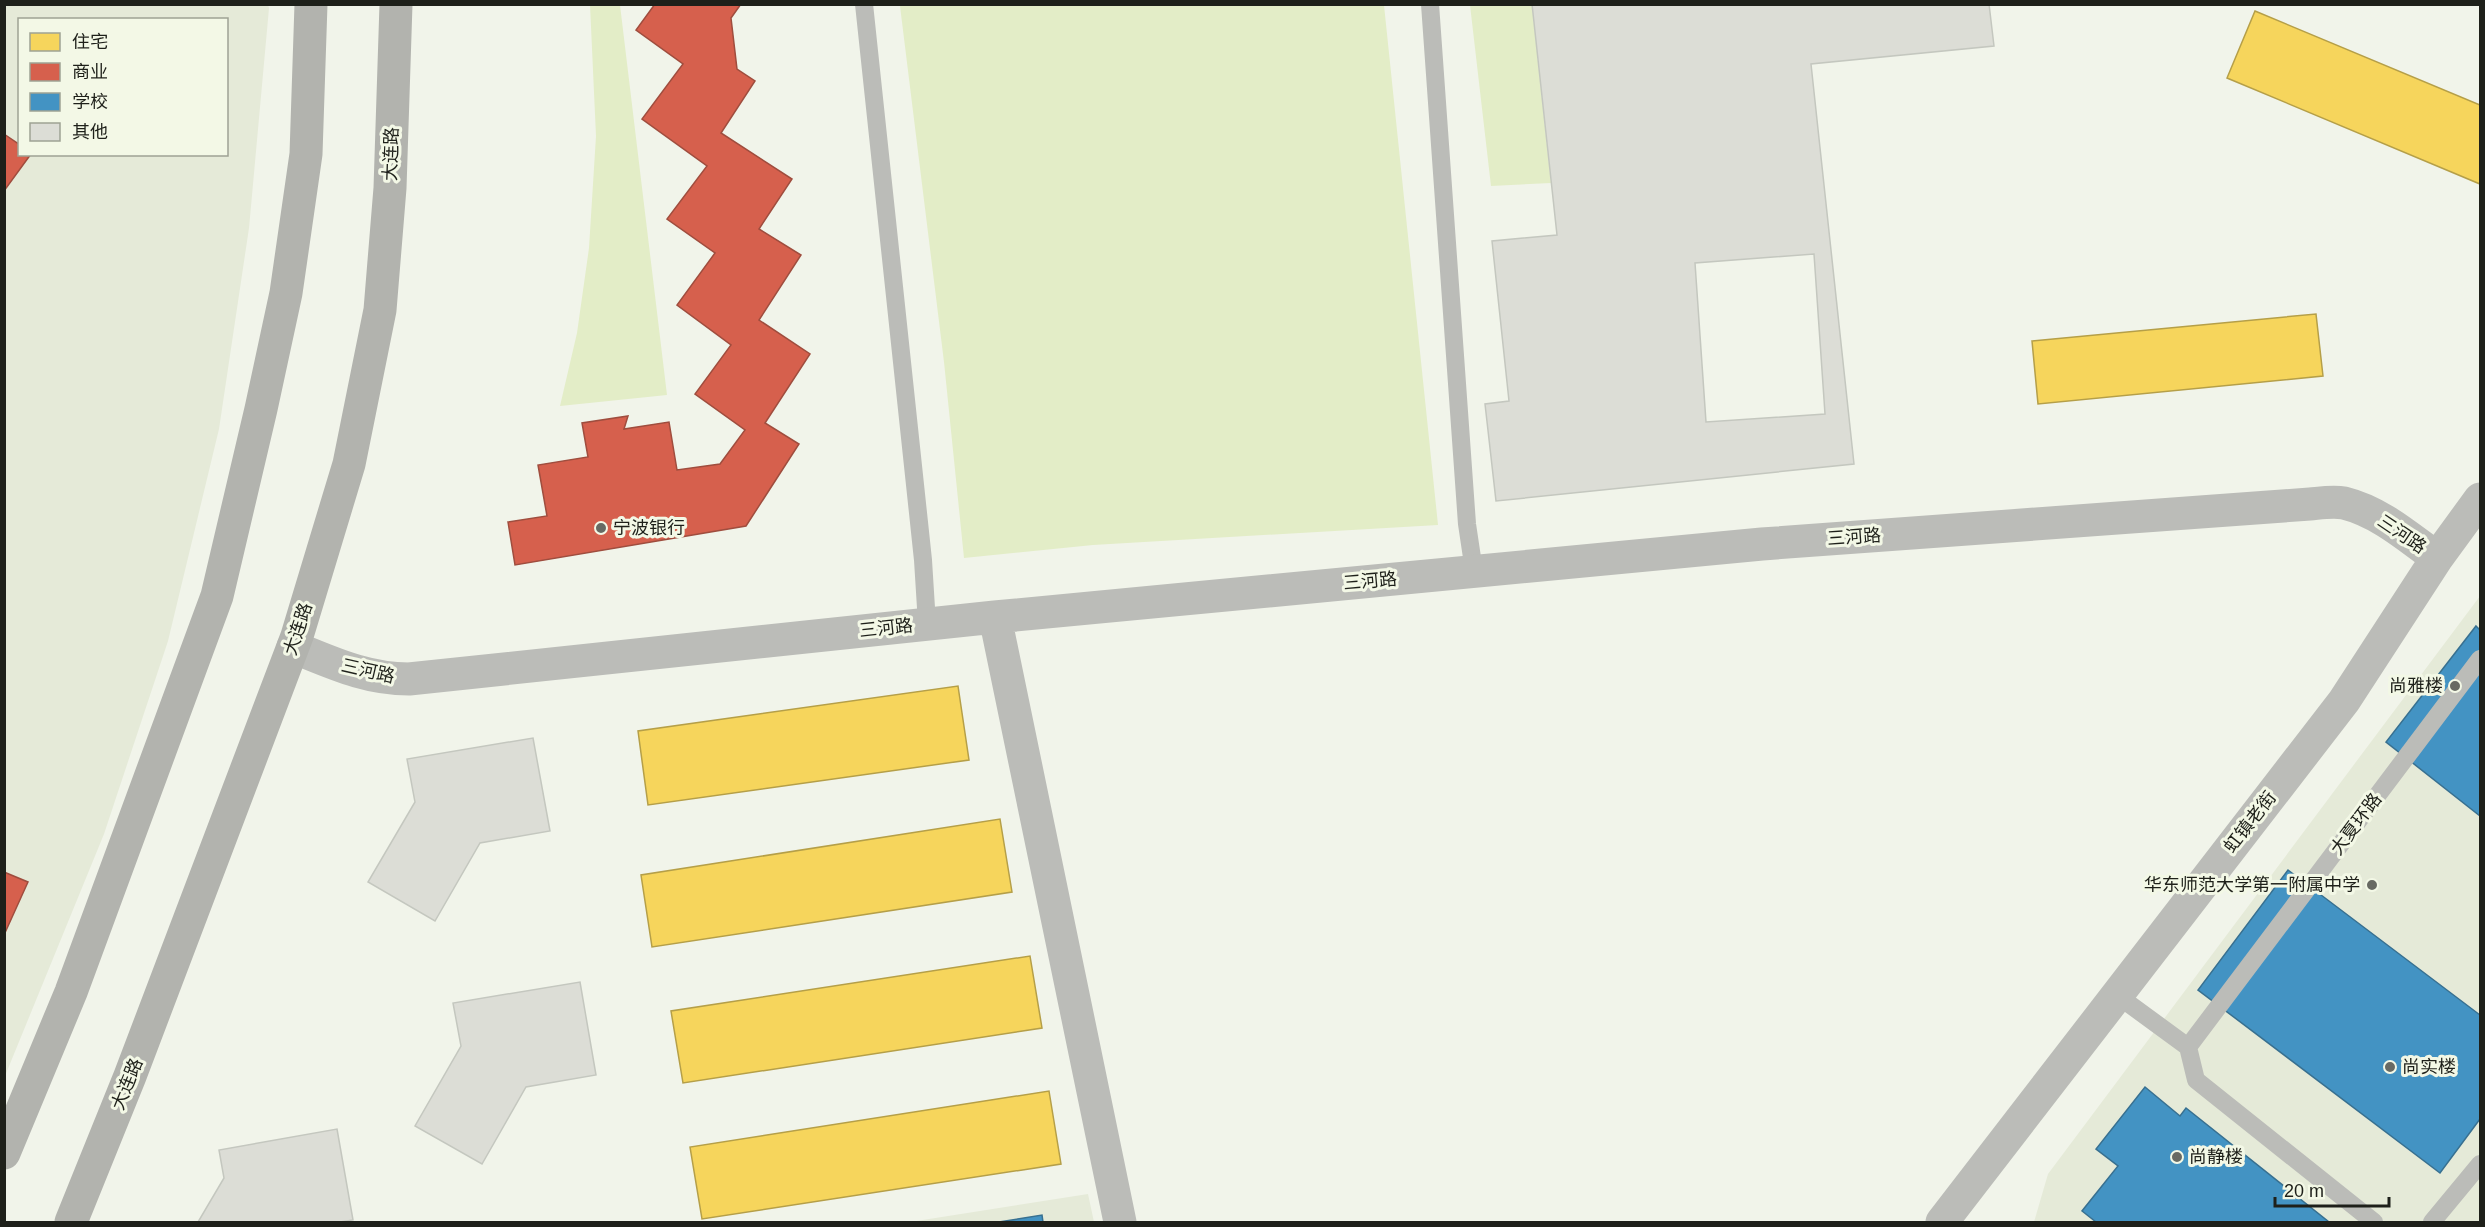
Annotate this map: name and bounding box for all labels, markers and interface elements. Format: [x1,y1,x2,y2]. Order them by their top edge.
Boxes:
legend [18,18,228,156]
text: 住宅 [72,32,108,52]
text: 商业 [72,62,108,82]
text: 学校 [72,92,108,112]
text: 其他 [72,122,108,142]
street label: 大连路 [380,127,402,181]
street label: 三河路 [2374,511,2430,557]
place label: 宁波银行 [613,518,685,538]
marker: 宁波银行 [594,521,608,535]
street label: 三河路 [1826,525,1882,549]
street label: 三河路 [1342,569,1398,593]
street label: 大连路 [280,600,316,658]
street label: 三河路 [858,615,914,641]
street label: 三河路 [339,655,397,687]
place label: 尚雅楼 [2389,676,2443,696]
marker: 尚雅楼 [2448,679,2462,693]
street label: 虹镇老街 [2220,787,2280,857]
street label: 大夏环路 [2326,789,2386,859]
place label: 华东师范大学第一附属中学 [2144,875,2360,895]
marker: 华东师范大学第一附属中学 [2365,878,2379,892]
street label: 大连路 [108,1055,146,1113]
place label: 尚实楼 [2402,1057,2456,1077]
marker: 尚实楼 [2383,1060,2397,1074]
place label: 尚静楼 [2189,1147,2243,1167]
marker: 尚静楼 [2170,1150,2184,1164]
scale bar [2275,1170,2389,1208]
text: 20 m [2284,1181,2324,1201]

